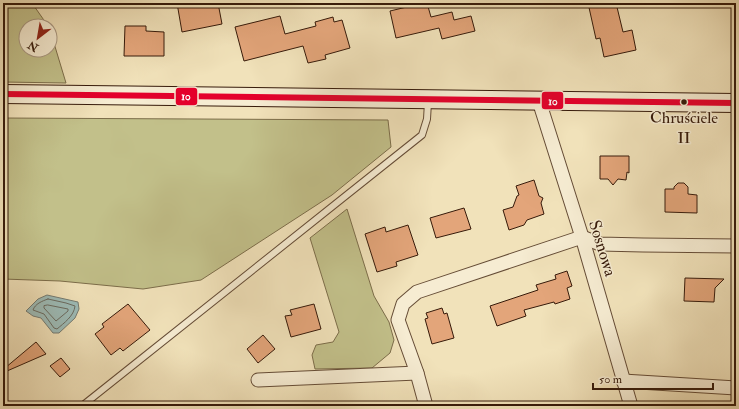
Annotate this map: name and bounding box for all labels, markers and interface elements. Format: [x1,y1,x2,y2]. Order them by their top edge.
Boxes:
north arrow [18,18,58,58]
text: N [25,37,42,55]
line badge: 10 [175,87,198,106]
text: 10 [181,90,191,103]
line badge: 10 [541,91,564,110]
text: 10 [548,95,558,108]
marker: Chruściele II [679,97,689,107]
place label: Chruściele II [650,108,718,148]
street label: Sosnowa [584,217,621,280]
scale bar [593,365,713,391]
text: 50 m [599,372,623,387]

